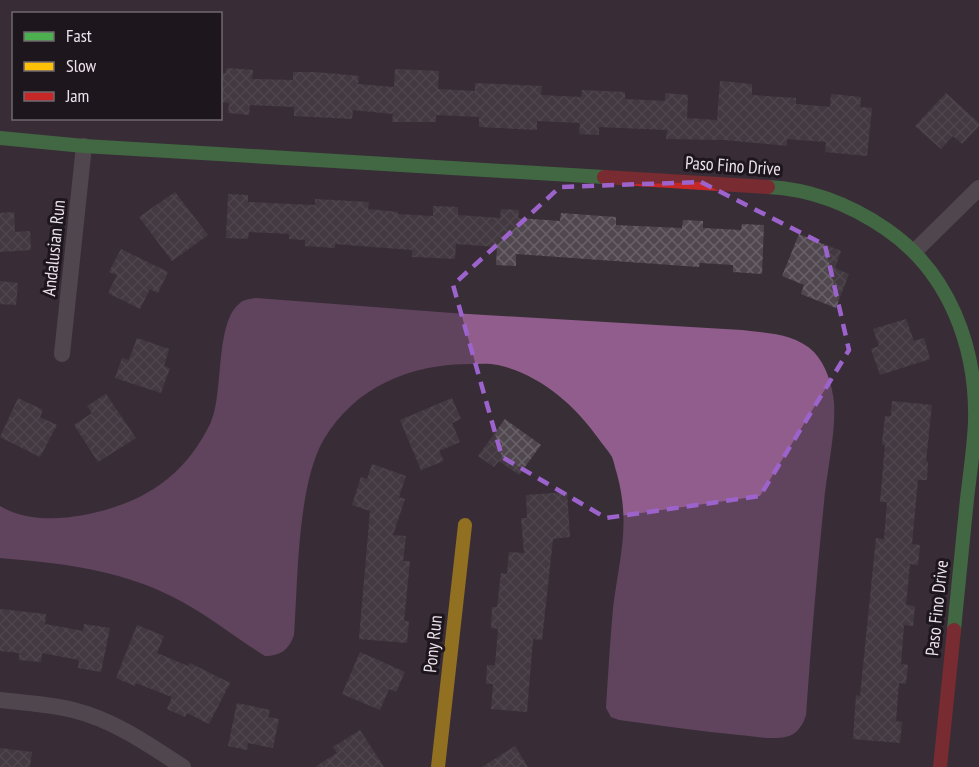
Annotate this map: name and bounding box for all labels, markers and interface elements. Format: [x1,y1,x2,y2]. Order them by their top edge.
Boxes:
legend [12,12,222,120]
text: Fast [66,24,92,47]
text: Slow [66,54,97,77]
text: Jam [65,84,89,107]
street label: Paso Fino Drive [684,151,782,180]
street label: Andalusian Run [37,199,70,297]
street label: Paso Fino Drive [920,559,953,657]
street label: Pony Run [418,614,447,674]

